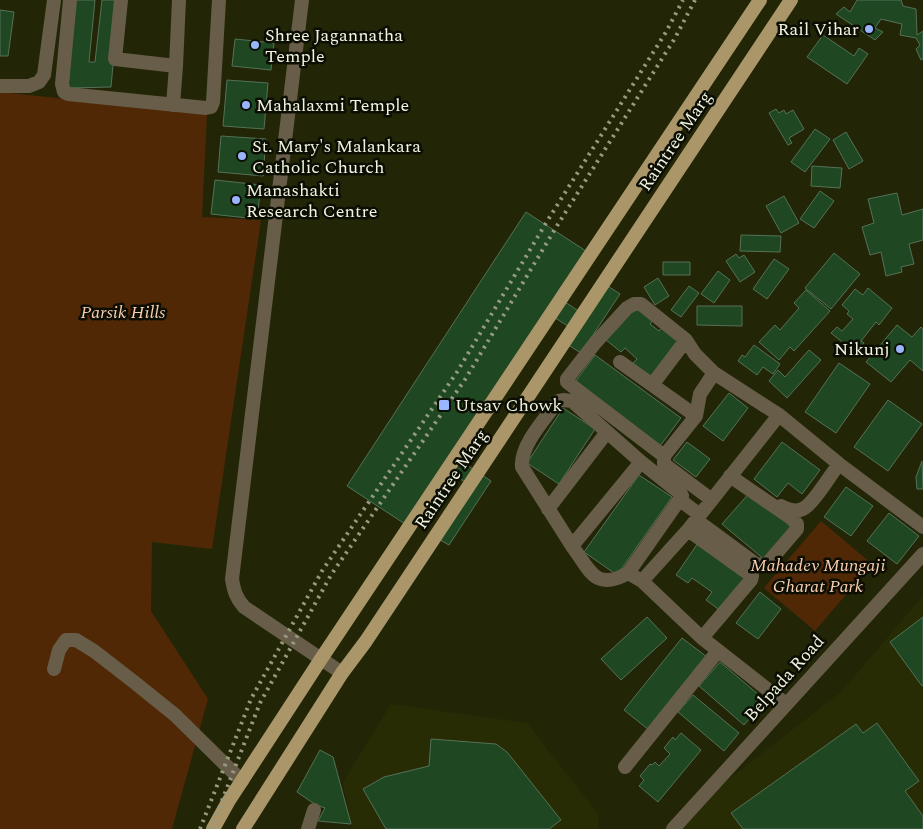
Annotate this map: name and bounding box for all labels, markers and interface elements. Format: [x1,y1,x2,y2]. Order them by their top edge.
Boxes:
place label: Rail Vihar [777,16,859,43]
place label: Shree Jagannatha Temple [265,22,403,70]
marker: Rail Vihar [863,23,875,35]
marker: Shree Jagannatha Temple [249,39,261,51]
street label: Raintree Marg [632,86,719,197]
place label: Mahalaxmi Temple [256,92,409,119]
marker: Mahalaxmi Temple [240,99,252,111]
place label: St. Mary's Malankara Catholic Church [252,133,421,181]
marker: St. Mary's Malankara Catholic Church [236,150,248,162]
place label: Manashakti Research Centre [246,177,377,225]
marker: Manashakti Research Centre [230,194,242,206]
park label: Parsik Hills [81,299,166,326]
place label: Nikunj [834,336,890,363]
marker: Nikunj [894,343,906,355]
place label: Utsav Chowk [455,392,562,419]
marker: Utsav Chowk [437,398,451,412]
street label: Raintree Marg [408,424,495,535]
park label: Mahadev Mungaji Gharat Park [750,552,886,600]
street label: Belpada Road [738,629,831,728]

